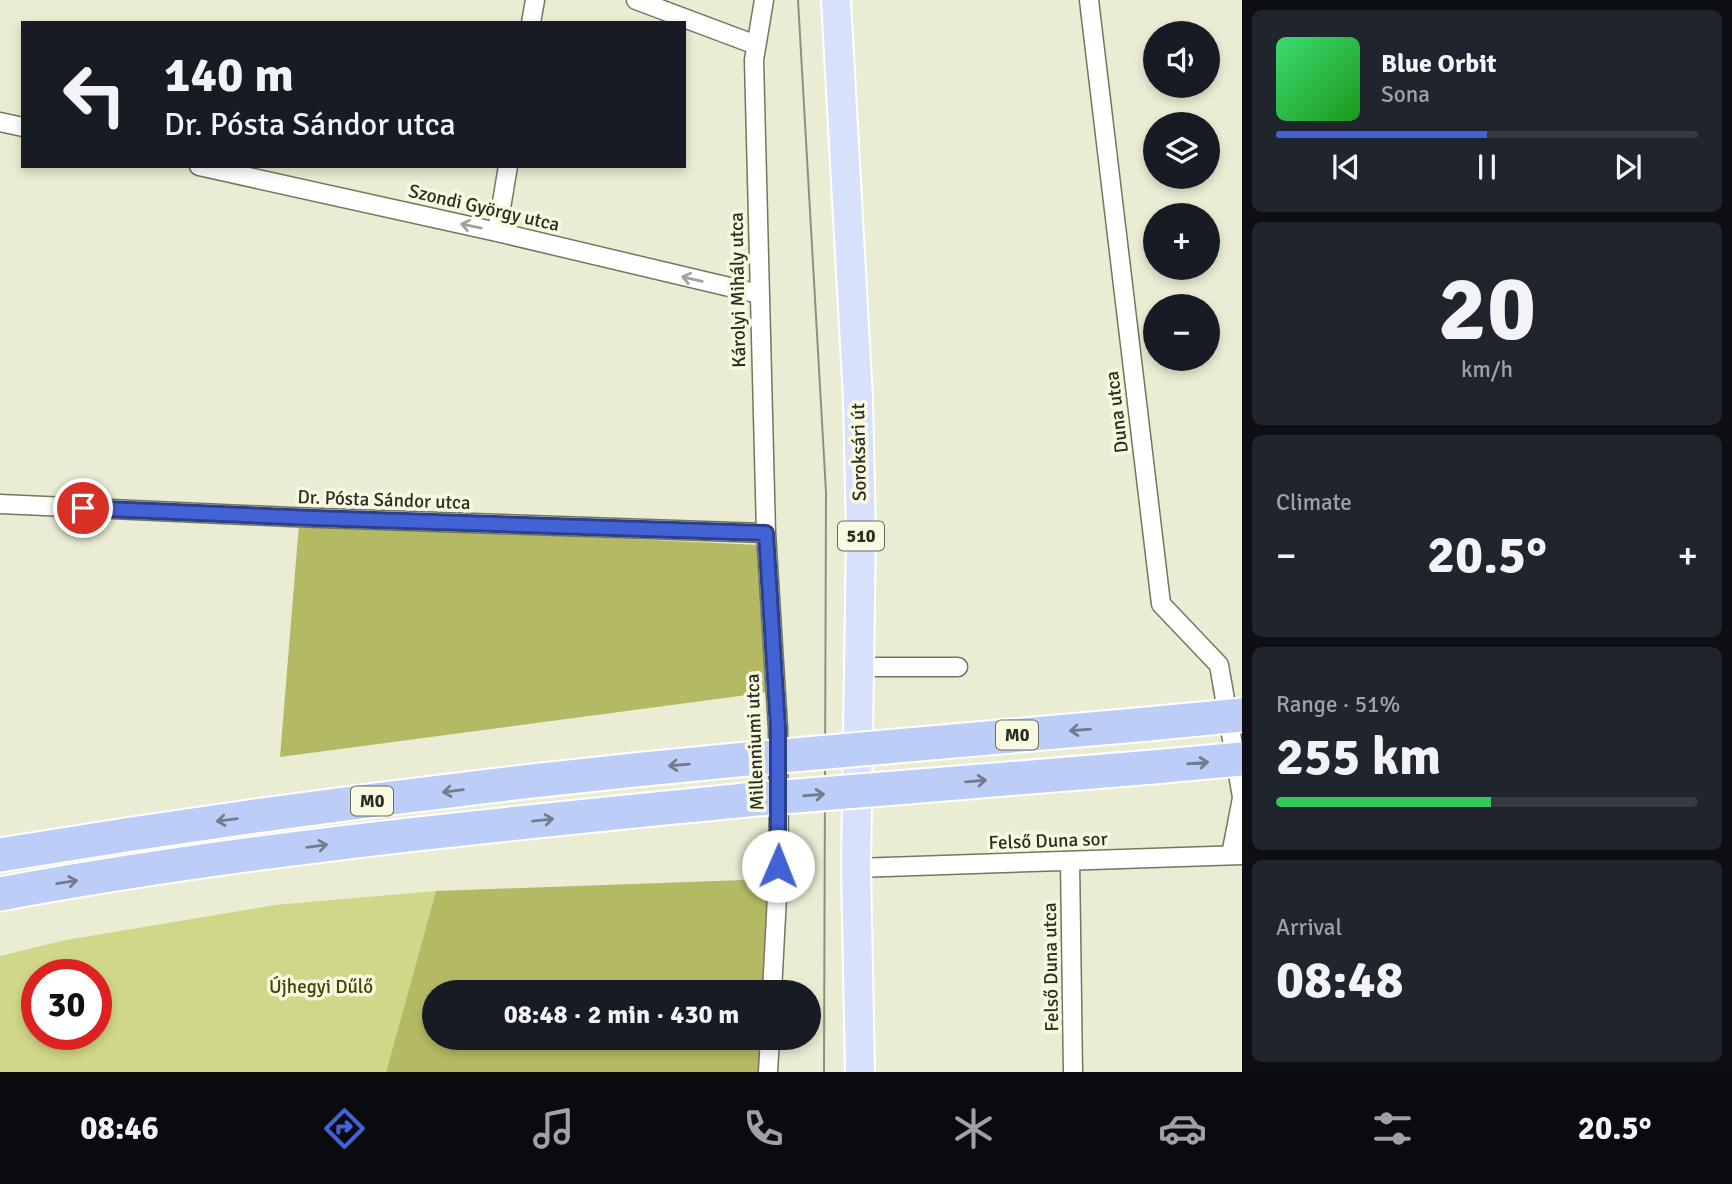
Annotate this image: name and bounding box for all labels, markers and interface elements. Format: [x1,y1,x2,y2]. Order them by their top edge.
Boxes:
map controls [1143,21,1220,371]
button: sound [1143,21,1220,98]
text: 140 m [164,45,294,105]
text: Blue Orbit [1381,48,1497,80]
icon: left [49,49,140,140]
text: Sona [1381,80,1430,109]
text: Dr. Pósta Sándor utca [164,105,456,144]
button: layers [1143,112,1220,189]
icon: previous [1327,148,1365,186]
icon: pause [1468,148,1506,186]
icon: next [1609,148,1647,186]
street label: Szondi György utca [406,179,562,237]
button: + [1143,203,1220,280]
street label: Károlyi Mihály utca [725,212,751,368]
one-way arrow [460,219,483,233]
text: 20 [1438,253,1536,366]
one-way arrow [681,272,704,285]
button: − [1143,294,1220,371]
text: km/h [1461,355,1513,384]
street label: Duna utca [1100,370,1134,454]
street label: Soroksári út [846,402,872,501]
pin [53,478,113,538]
street label: Dr. Pósta Sándor utca [297,485,471,515]
text: Climate [1276,488,1352,517]
icon: arrive [64,489,102,527]
road number: 510 [838,522,884,550]
text: 20.5° [1427,523,1547,587]
text: − [1276,532,1297,579]
text: + [1677,532,1698,579]
street label: Millenniumi utca [741,673,769,811]
text: Range · 51% [1276,690,1400,719]
road number: M0 [996,720,1038,750]
one-way arrow [1070,724,1092,737]
text: 255 km [1276,725,1441,789]
one-way arrow [1186,756,1208,769]
one-way arrow [668,759,690,772]
one-way arrow [964,774,987,787]
one-way arrow [442,784,464,797]
road number: M0 [351,786,393,816]
one-way arrow [803,788,825,801]
one-way arrow [216,814,239,827]
one-way arrow [531,814,554,827]
street label: Felső Duna sor [988,827,1108,855]
position arrow [741,829,815,903]
one-way arrow [305,840,328,853]
one-way arrow [55,875,78,888]
street label: Felső Duna utca [1038,902,1064,1032]
text: Arrival [1276,913,1342,942]
text: 08:48 [1276,948,1404,1012]
speed limit sign: 30 [21,959,112,1050]
park label: Újhegyi Dűlő [269,975,373,999]
text: 08:48 · 2 min · 430 m [504,999,739,1031]
icon: directions [320,1104,369,1153]
icon: music [529,1104,578,1153]
icon: phone [739,1104,788,1153]
icon: climate [949,1104,998,1153]
icon: car [1158,1104,1207,1153]
icon: filters [1368,1104,1417,1153]
text: 08:46 [80,1109,159,1148]
text: 20.5° [1578,1109,1652,1148]

